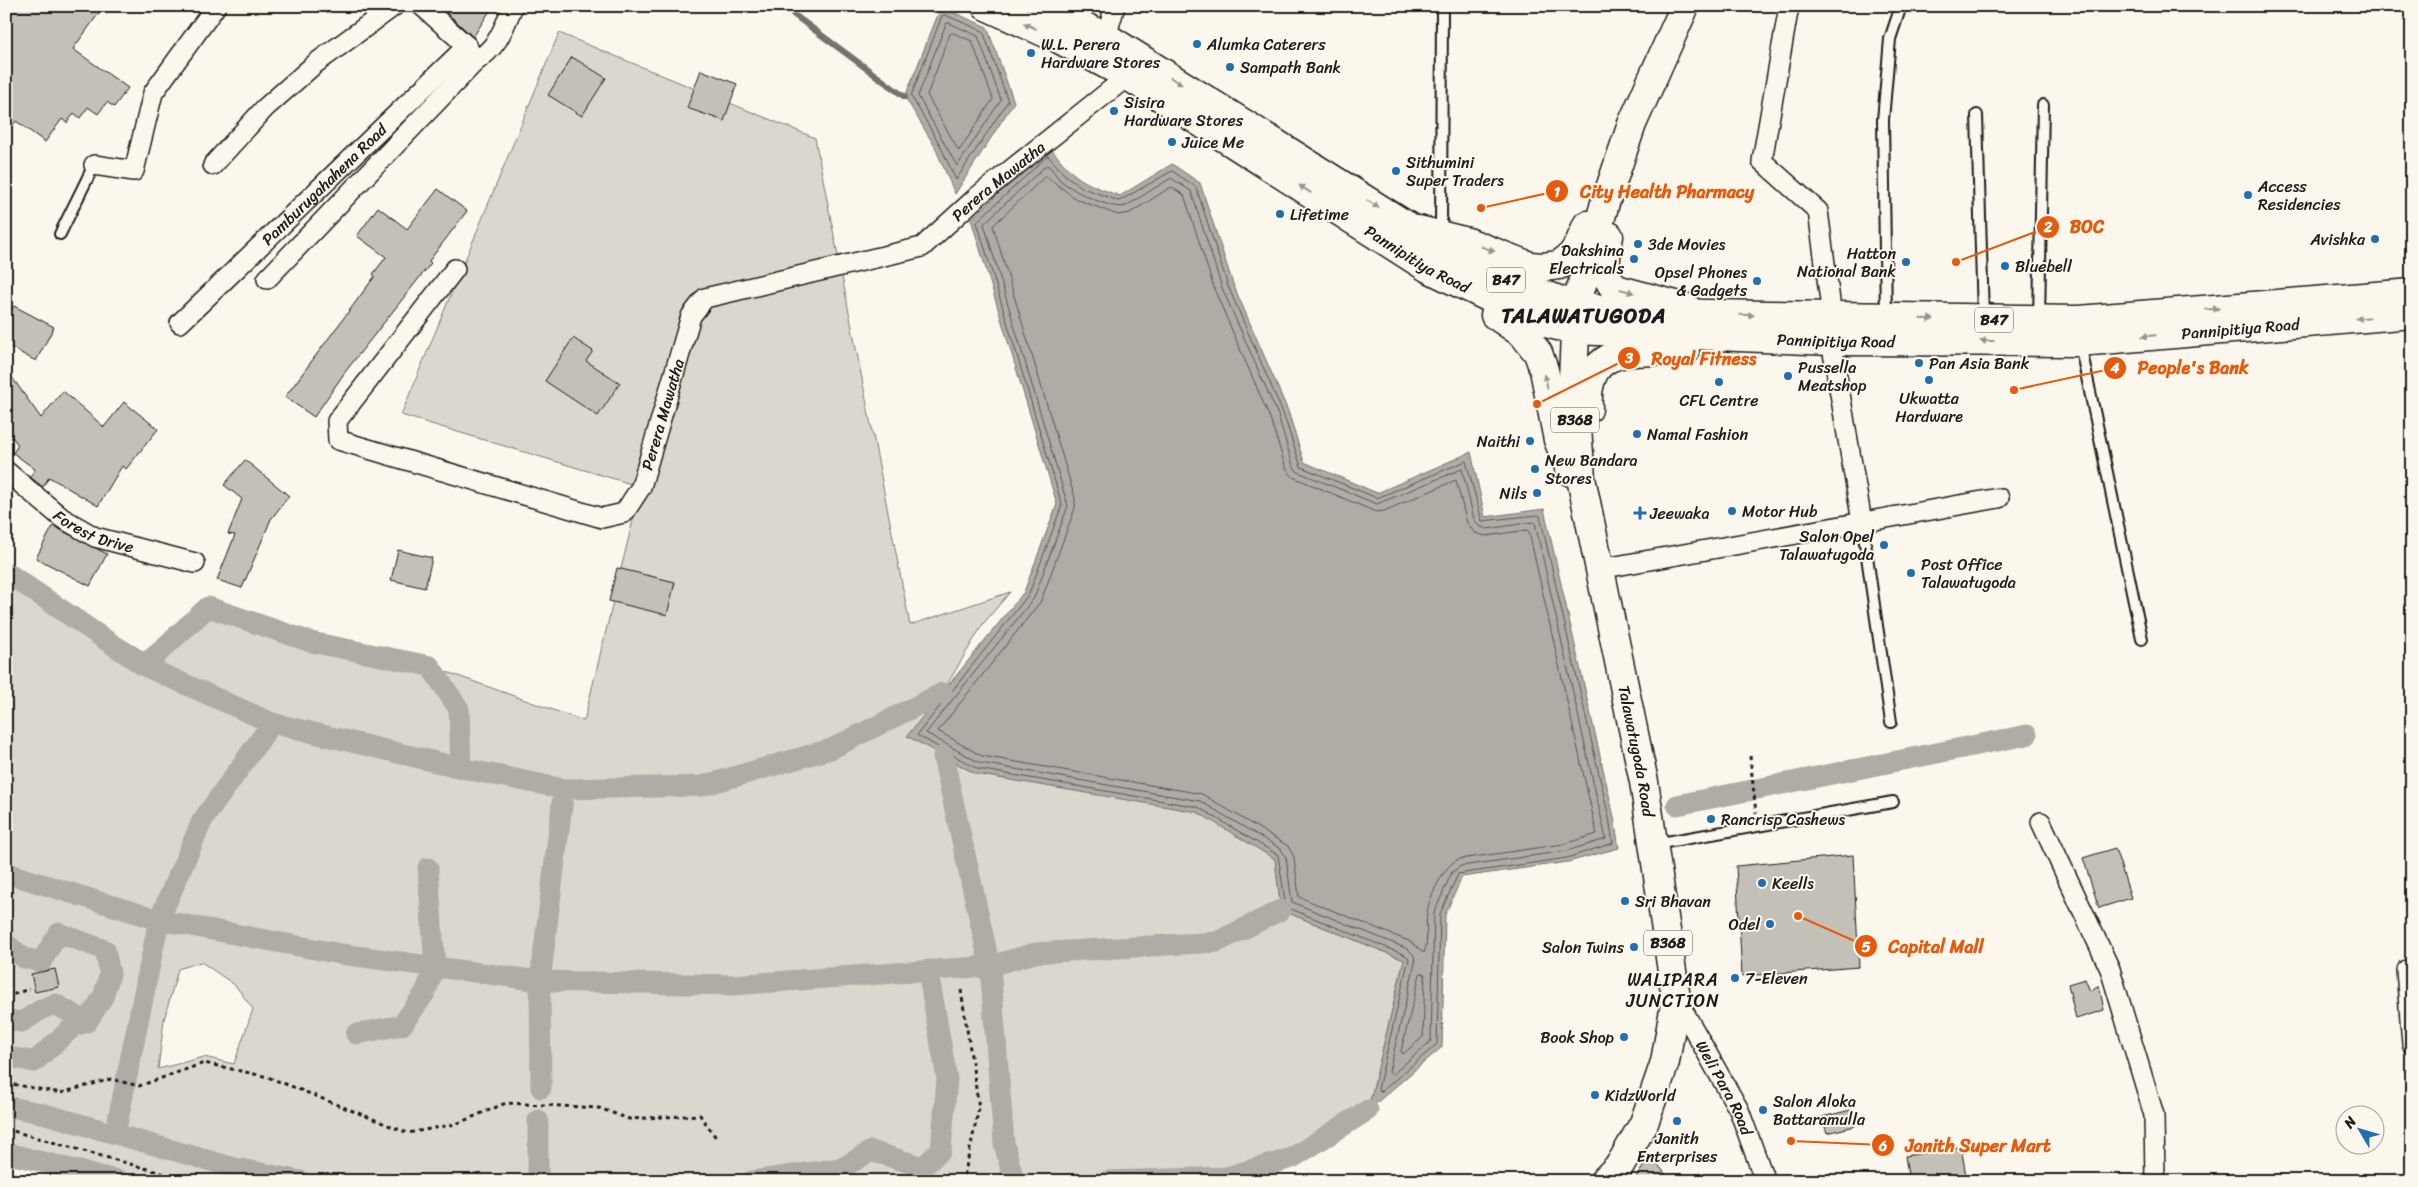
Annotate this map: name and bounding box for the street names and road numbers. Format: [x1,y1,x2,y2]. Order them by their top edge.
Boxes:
street label: Pamburugahahena Road [254,115,395,252]
street label: Perera Mawatha [944,133,1052,229]
street label: Pannipitiya Road [1359,217,1477,302]
road number: B47 [1487,268,1525,292]
road number: B47 [1975,308,2013,332]
street label: Pannipitiya Road [2180,309,2302,348]
street label: Pannipitiya Road [1776,324,1897,356]
street label: Perera Mawatha [632,355,692,474]
road number: B368 [1551,408,1599,432]
street label: Forest Drive [46,502,137,561]
street label: Talawatugoda Road [1610,683,1664,820]
road number: B368 [1644,930,1692,956]
street label: Weli Para Road [1688,1034,1762,1140]

